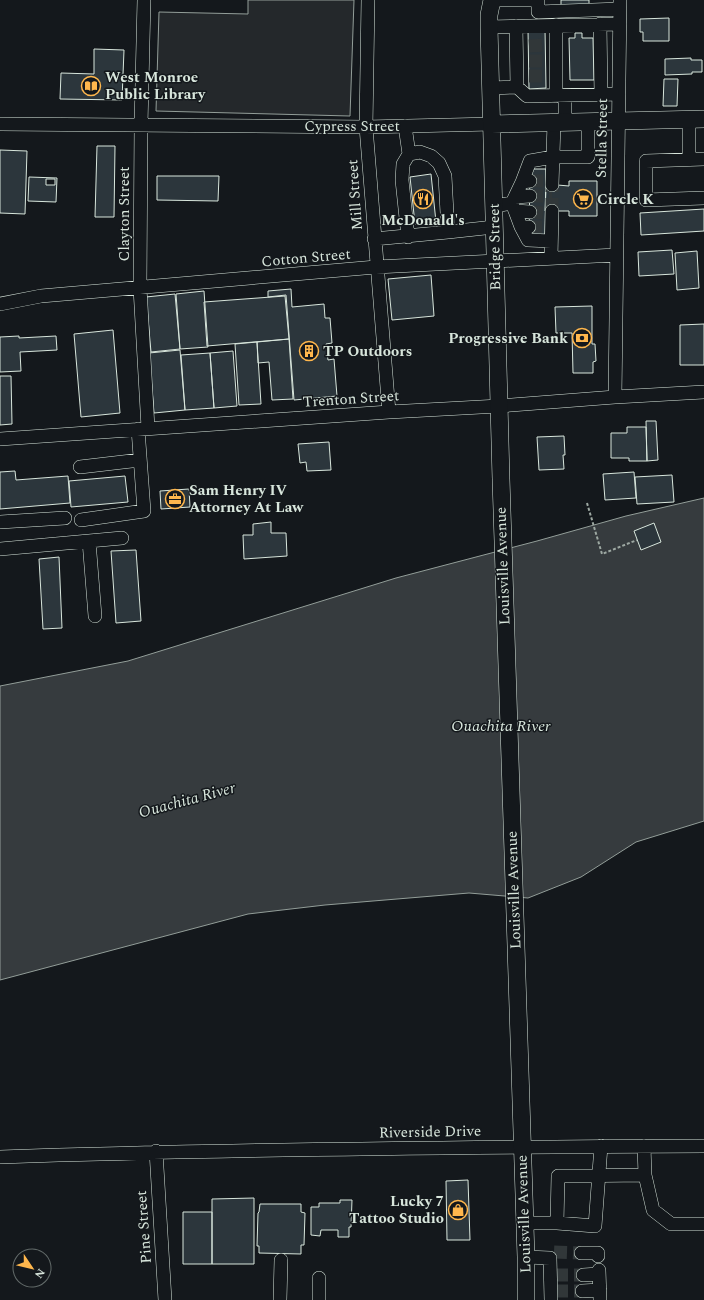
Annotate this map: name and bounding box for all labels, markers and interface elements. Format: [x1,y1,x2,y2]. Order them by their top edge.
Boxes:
place label: West Monroe Public Library [105,66,206,106]
library icon: West Monroe Public Library [80,75,102,97]
street label: Stella Street [590,98,614,178]
street label: Cypress Street [304,115,400,138]
street label: Mill Street [341,159,369,231]
street label: Clayton Street [113,166,136,262]
restaurant icon: McDonald's [412,188,434,210]
supermarket icon: Circle K [572,188,594,210]
place label: Circle K [597,188,654,211]
street label: Bridge Street [483,203,507,291]
place label: McDonald's [381,209,465,232]
street label: Cotton Street [260,243,352,273]
place label: Progressive Bank [448,327,568,350]
bank icon: Progressive Bank [571,327,593,349]
building icon: TP Outdoors [298,340,320,362]
place label: TP Outdoors [323,340,412,363]
street label: Trenton Street [302,384,400,414]
place label: Sam Henry IV Attorney At Law [189,479,304,519]
office icon: Sam Henry IV Attorney At Law [164,488,186,510]
street label: Louisville Avenue [489,506,517,626]
water label: Ouachita River [451,714,551,738]
water label: Ouachita River [136,775,239,824]
street label: Louisville Avenue [500,830,528,950]
street label: Riverside Drive [379,1120,481,1144]
street label: Louisville Avenue [510,1154,538,1274]
street label: Pine Street [130,1190,158,1264]
place label: Lucky 7 Tattoo Studio [349,1190,444,1230]
shop icon: Lucky 7 Tattoo Studio [447,1199,469,1221]
north arrow [12,1248,52,1288]
text: N [30,1265,49,1282]

